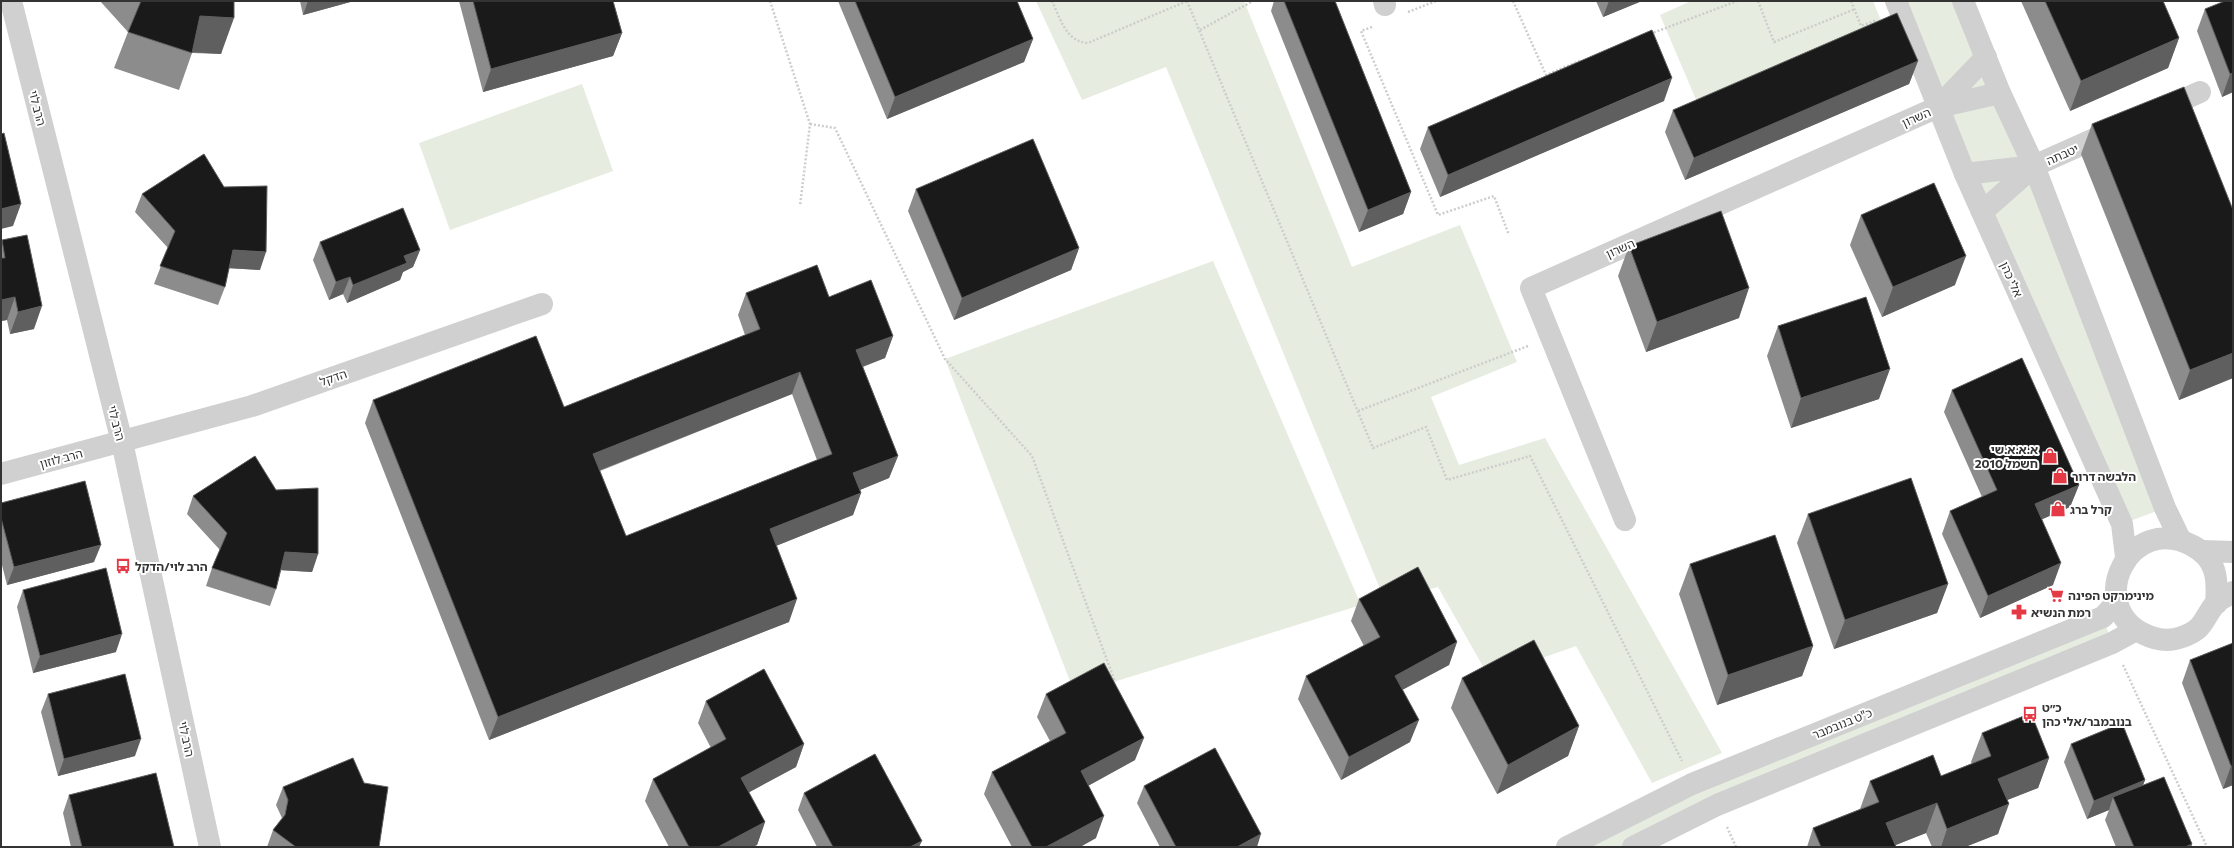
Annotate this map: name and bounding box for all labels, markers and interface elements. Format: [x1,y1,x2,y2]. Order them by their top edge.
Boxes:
street label: הרב לוי [27,89,49,127]
street label: השרון [1899,104,1933,130]
street label: יטבתה [2044,141,2080,167]
street label: השרון [1603,235,1637,261]
street label: אלי כהן [1998,259,2026,299]
street label: הדקל [318,366,348,388]
street label: הרב לוי [106,404,128,442]
place label: א.א.א.שי חשמל 2010 [1975,442,2038,470]
street label: הרב לוזון [38,446,84,470]
shop icon: א.א.א.שי חשמל 2010 [2041,447,2059,465]
shop icon: הלבשה דרור [2051,467,2069,485]
place label: הלבשה דרור [2072,469,2136,483]
shop icon: קרל ברג [2049,500,2067,518]
place label: קרל ברג [2070,502,2112,516]
bus stop icon: הרב לוי/הדקל [114,557,132,575]
place label: הרב לוי/הדקל [135,559,208,573]
supermarket icon: מינימרקט הפינה [2047,586,2065,604]
place label: מינימרקט הפינה [2068,588,2155,602]
pharmacy icon: רמת הנשיא [2010,603,2028,621]
place label: רמת הנשיא [2031,605,2091,619]
place label: כ״ט בנובמבר/אלי כהן [2042,700,2132,728]
street label: כ"ט בנובמבר [1810,705,1874,741]
bus stop icon: כ״ט בנובמבר/אלי כהן [2021,705,2039,723]
street label: הרב לוי [176,720,198,758]

